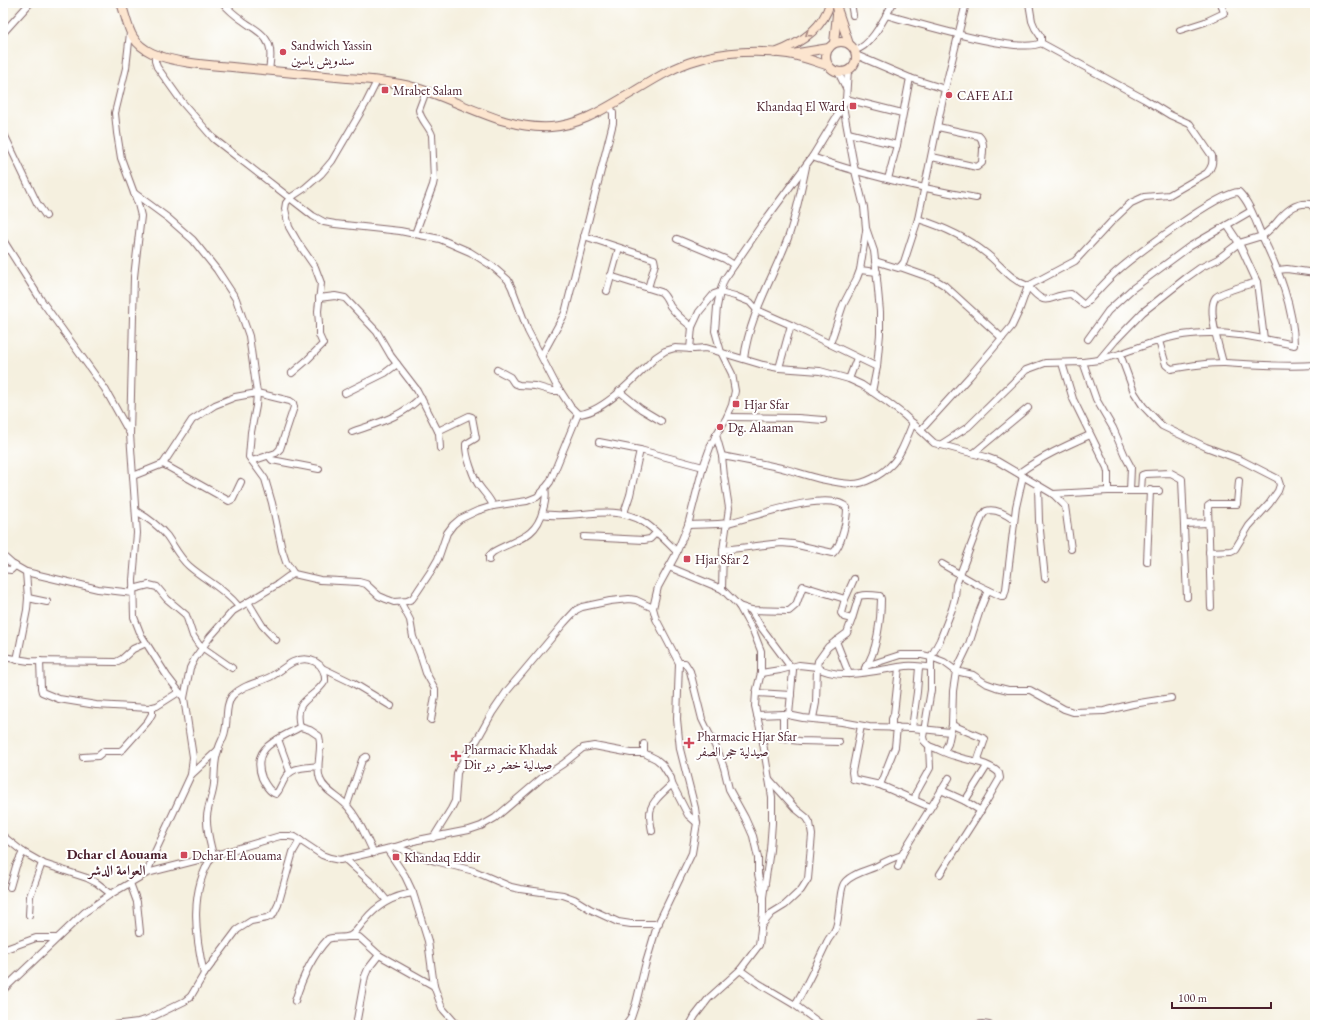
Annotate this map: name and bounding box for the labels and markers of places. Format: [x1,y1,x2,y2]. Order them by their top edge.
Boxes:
place label: Sandwich Yassin سندويش ياسين [291,37,372,70]
marker: Sandwich Yassin سندويش ياسين [278,47,288,57]
place label: Mrabet Salam [393,82,462,99]
marker: Mrabet Salam [380,85,390,95]
place label: CAFE ALI [957,87,1013,104]
marker: CAFE ALI [944,90,954,100]
place label: Khandaq El Ward [756,98,845,115]
marker: Khandaq El Ward [848,101,858,111]
place label: Hjar Sfar [744,396,790,413]
marker: Hjar Sfar [731,399,741,409]
place label: Dg. Alaaman [728,419,794,436]
marker: Dg. Alaaman [715,422,725,432]
place label: Hjar Sfar 2 [695,551,750,568]
marker: Hjar Sfar 2 [682,554,692,564]
place label: Pharmacie Hjar Sfar صيدلية حجر الصفر [695,728,797,760]
marker: Pharmacie Hjar Sfar صيدلية حجر الصفر [684,738,694,748]
place label: Pharmacie Khadak Dir صيدلية خضر دير [464,741,558,773]
marker: Pharmacie Khadak Dir صيدلية خضر دير [451,751,461,761]
place label: Dchar El Aouama [192,847,283,864]
place label: Khandaq Eddir [404,849,481,866]
marker: Dchar El Aouama [179,850,189,860]
marker: Khandaq Eddir [391,852,401,862]

